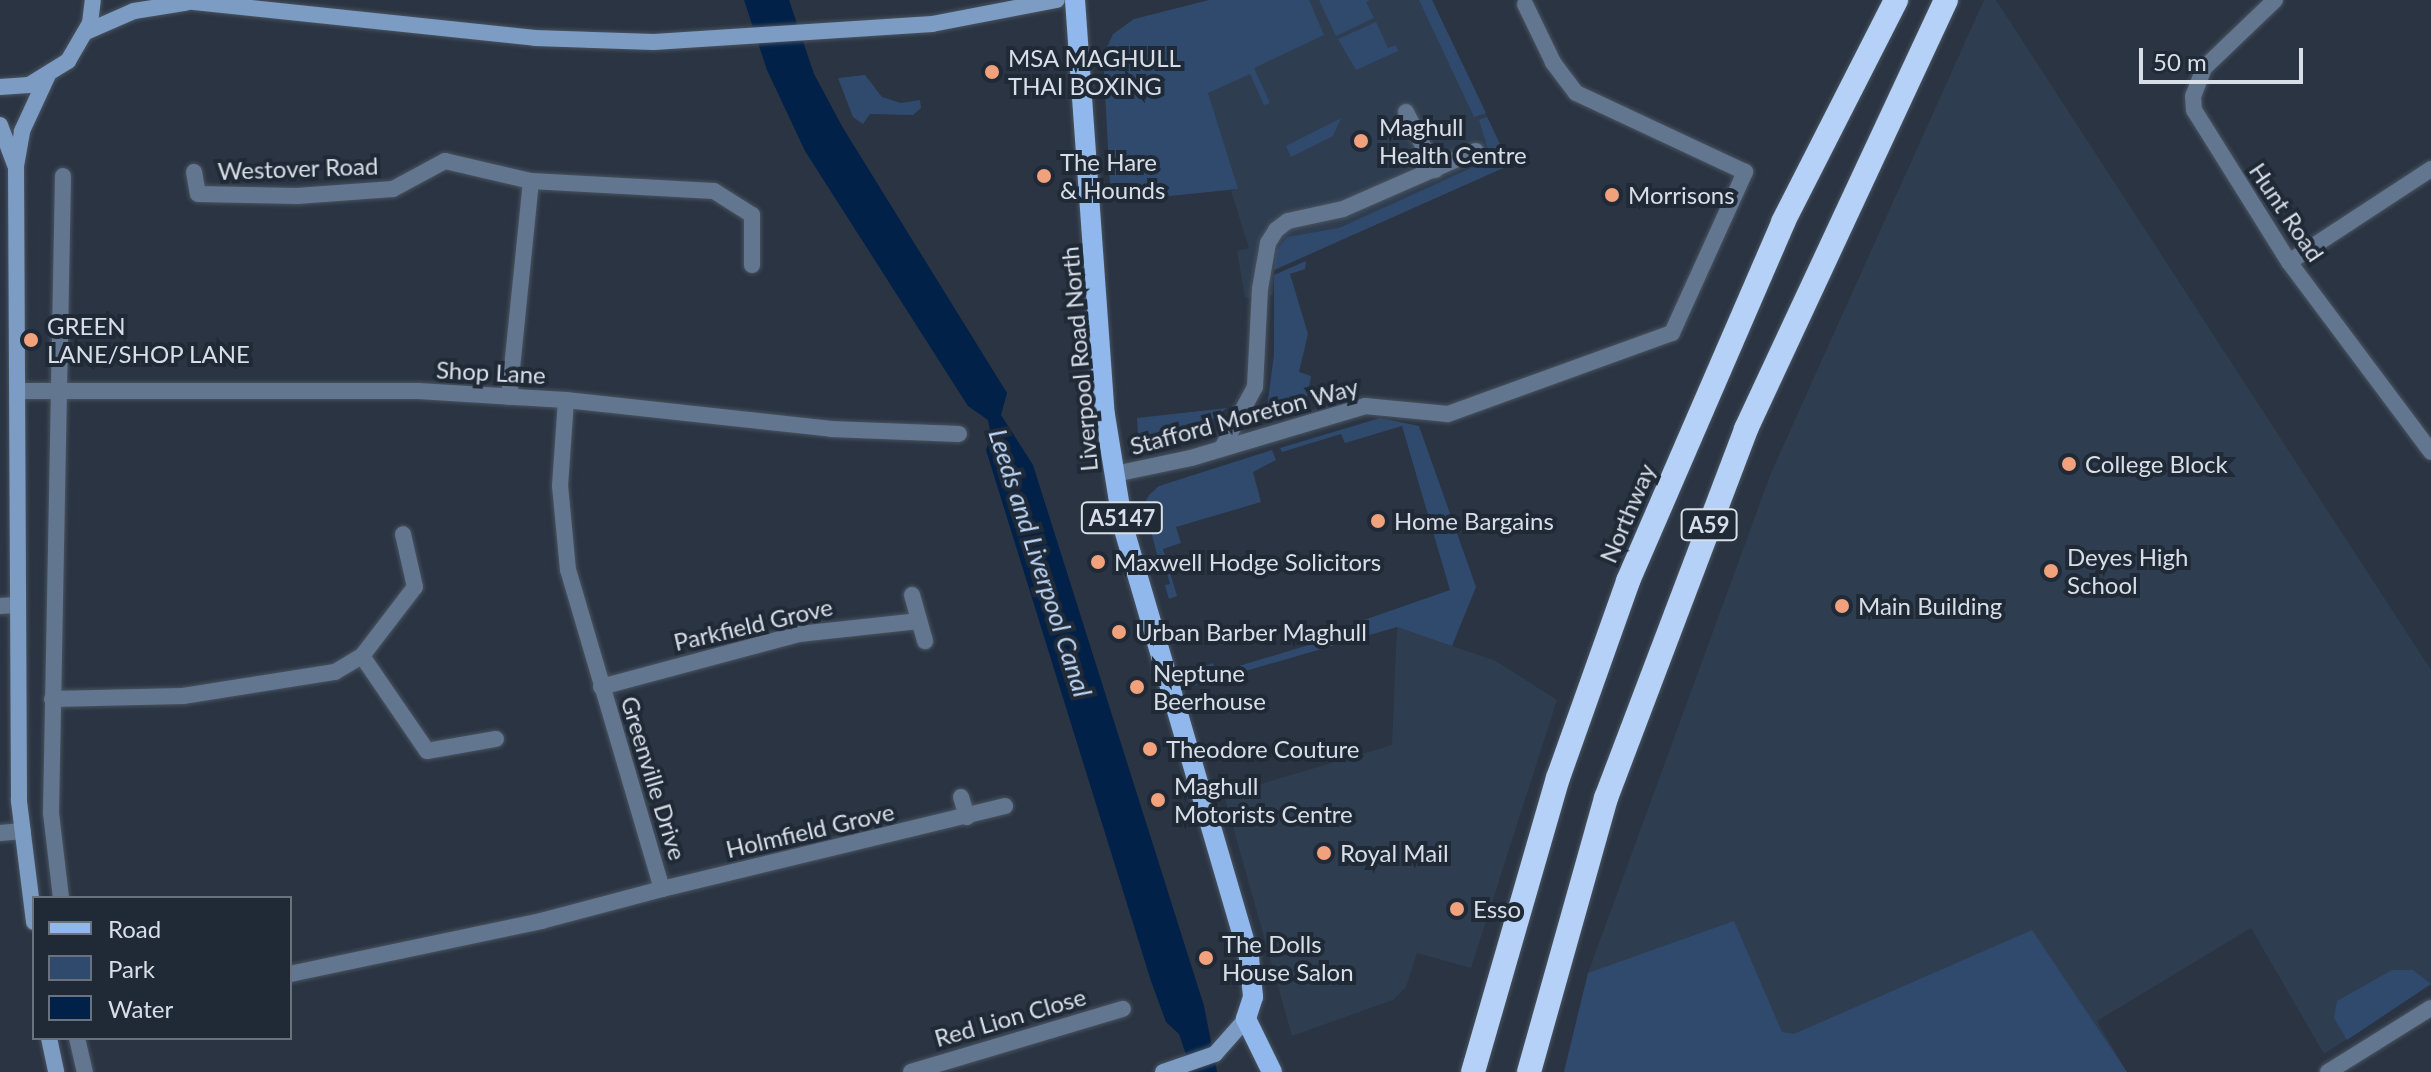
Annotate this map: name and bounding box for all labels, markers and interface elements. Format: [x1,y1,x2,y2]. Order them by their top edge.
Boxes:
scale bar [2143,32,2307,82]
place label: MSA MAGHULL THAI BOXING [1008,44,1182,100]
text: 50 m [2153,47,2207,76]
marker: MSA MAGHULL THAI BOXING [983,63,1001,81]
place label: Maghull Health Centre [1379,113,1527,169]
marker: Maghull Health Centre [1350,130,1372,152]
place label: The Hare & Hounds [1060,148,1165,204]
street label: Westover Road [217,151,379,185]
street label: Hunt Road [2244,157,2330,267]
marker: The Hare & Hounds [1035,167,1053,185]
place label: Morrisons [1628,181,1735,209]
marker: Morrisons [1603,186,1621,204]
street label: Liverpool Road North [1055,245,1103,473]
place label: GREEN LANE/SHOP LANE [47,312,250,368]
marker: GREEN LANE/SHOP LANE [22,331,40,349]
street label: Shop Lane [435,355,547,389]
street label: Stafford Moreton Way [1127,372,1361,460]
water label: Leeds and Liverpool Canal [982,425,1098,701]
place label: College Block [2085,450,2228,478]
marker: College Block [2060,455,2078,473]
street label: Northway [1593,459,1661,567]
road number: A5147 [1080,500,1164,536]
place label: Home Bargains [1394,507,1554,535]
road number: A59 [1679,507,1739,543]
marker: Home Bargains [1369,512,1387,530]
place label: Deyes High School [2067,543,2188,599]
place label: Maxwell Hodge Solicitors [1114,548,1381,576]
marker: Maxwell Hodge Solicitors [1089,553,1107,571]
marker: Deyes High School [2042,562,2060,580]
street label: Parkfield Grove [671,592,835,656]
place label: Main Building [1858,592,2002,620]
marker: Main Building [1833,597,1851,615]
place label: Urban Barber Maghull [1135,618,1367,646]
marker: Urban Barber Maghull [1110,623,1128,641]
place label: Neptune Beerhouse [1153,659,1266,715]
marker: Neptune Beerhouse [1128,678,1146,696]
street label: Greenville Drive [615,693,693,863]
place label: Theodore Couture [1166,735,1359,763]
marker: Theodore Couture [1141,740,1159,758]
place label: Maghull Motorists Centre [1174,772,1353,828]
marker: Maghull Motorists Centre [1149,791,1167,809]
street label: Holmfield Grove [723,797,897,863]
place label: Royal Mail [1340,839,1449,867]
marker: Royal Mail [1315,844,1333,862]
place label: Esso [1473,895,1521,923]
legend [32,896,292,1040]
marker: Esso [1448,900,1466,918]
text: Road [108,914,161,943]
place label: The Dolls House Salon [1222,930,1354,986]
marker: The Dolls House Salon [1197,949,1215,967]
text: Park [108,954,155,983]
street label: Red Lion Close [931,982,1089,1052]
text: Water [108,994,173,1023]

